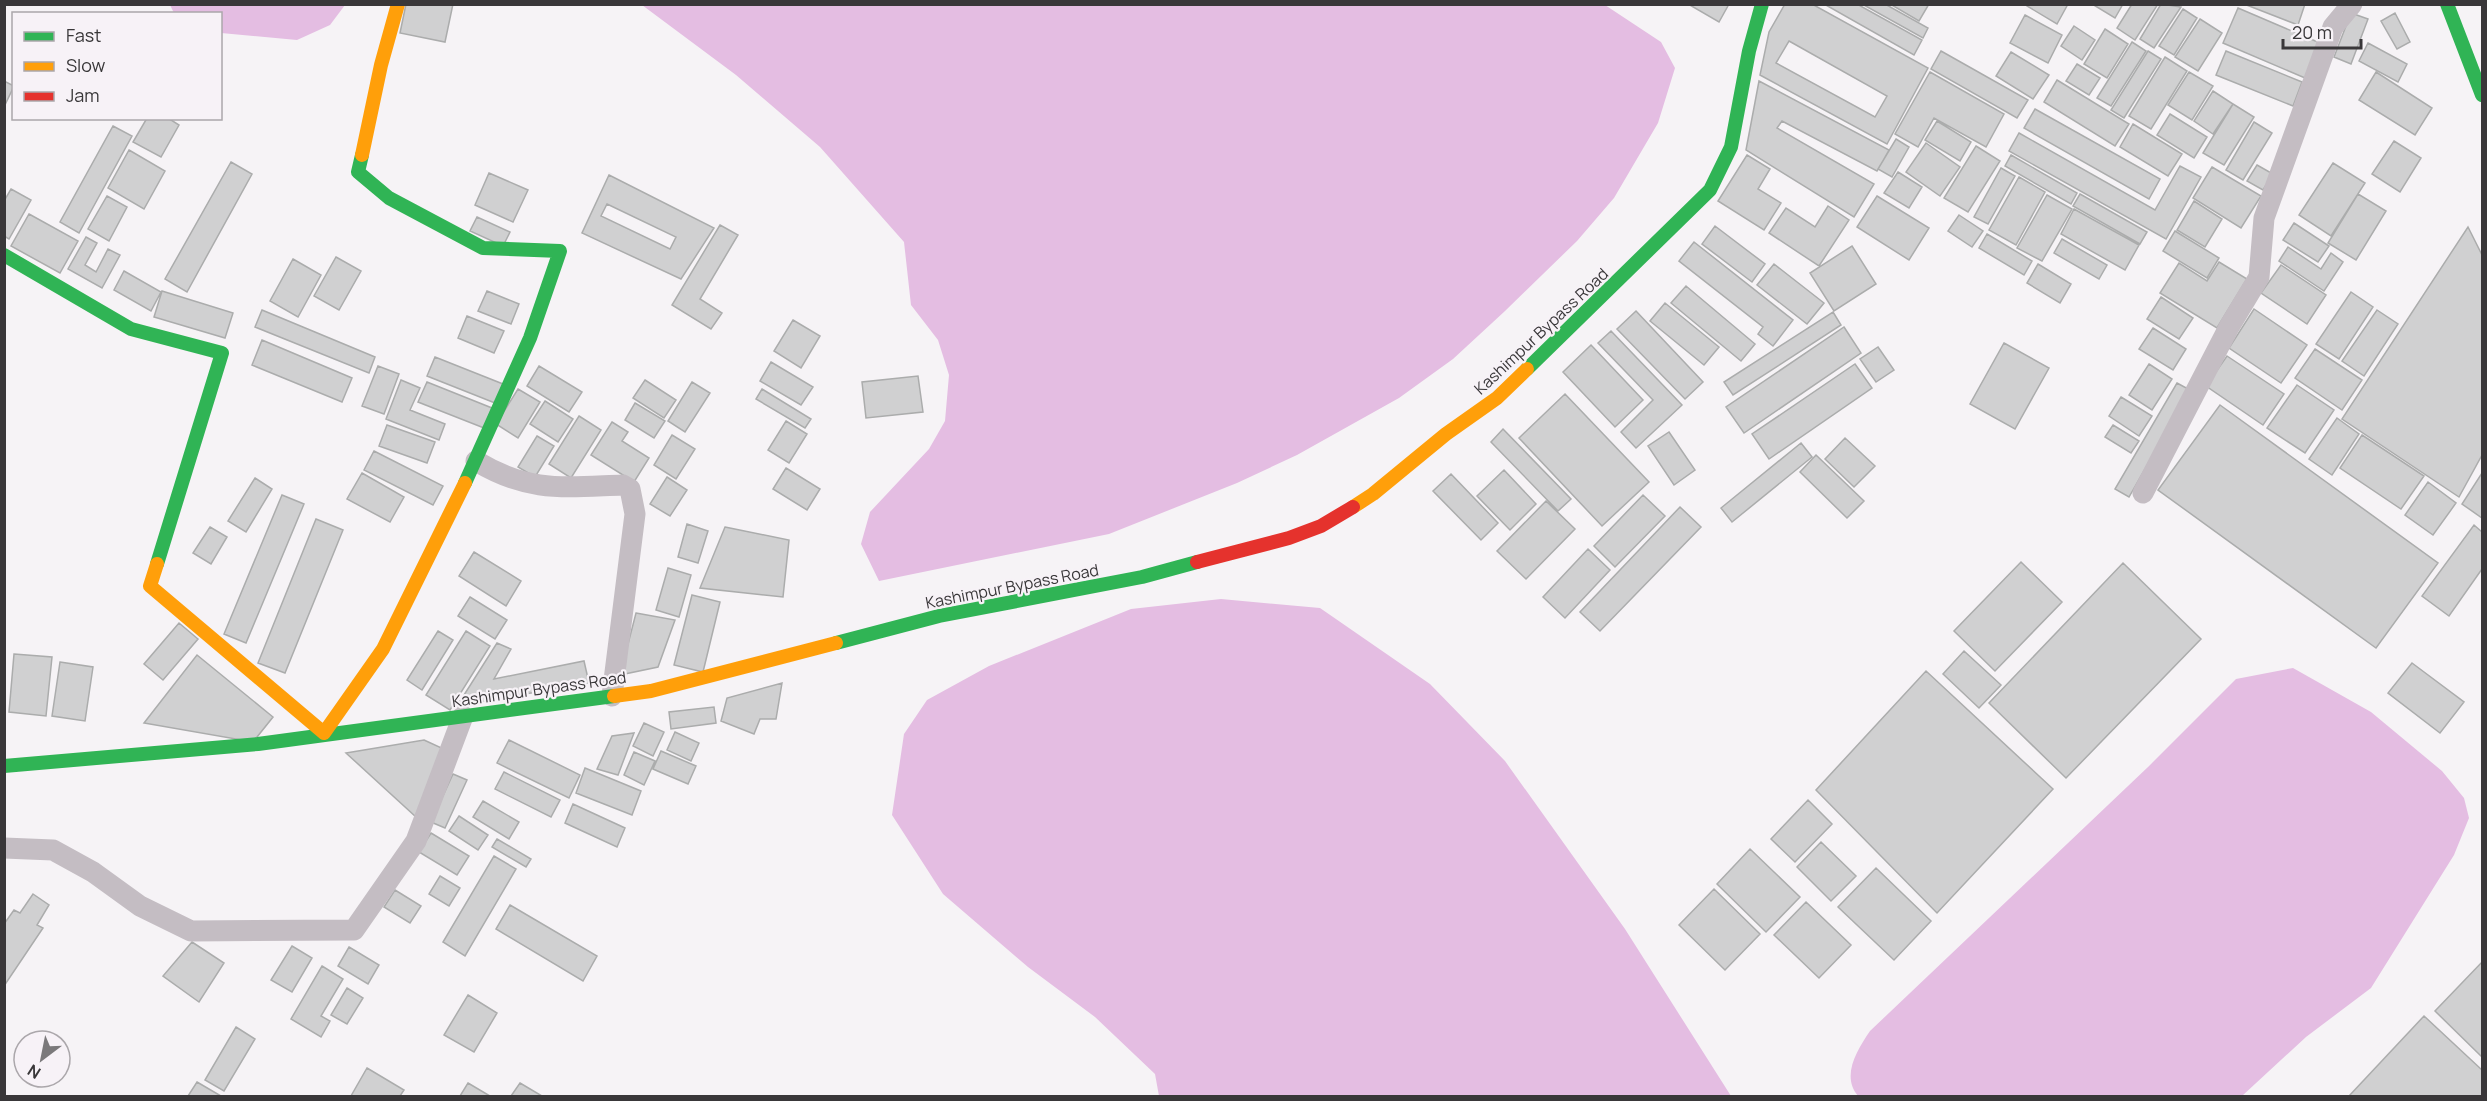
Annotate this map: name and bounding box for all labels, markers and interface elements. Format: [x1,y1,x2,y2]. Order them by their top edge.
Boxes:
legend [12,12,222,120]
scale bar [2283,12,2361,50]
text: 20 m [2292,20,2332,44]
text: Fast [66,23,101,47]
text: Slow [66,53,106,77]
text: Jam [66,83,100,107]
street label: Kashimpur Bypass Road [1469,263,1613,399]
street label: Kashimpur Bypass Road [923,558,1101,614]
street label: Kashimpur Bypass Road [450,666,628,712]
north arrow [12,1029,72,1089]
text: N [23,1059,45,1084]

